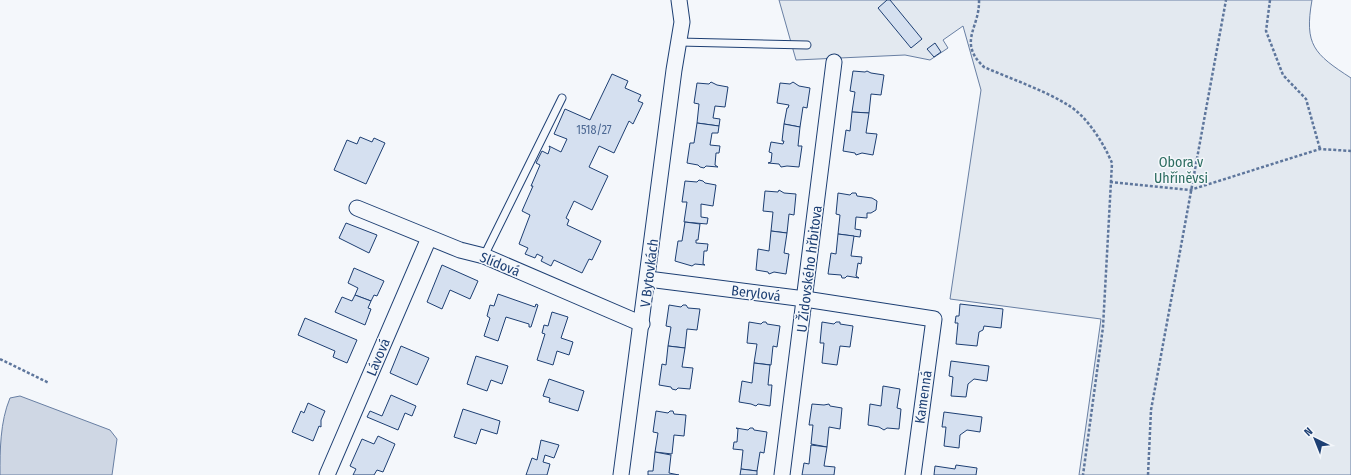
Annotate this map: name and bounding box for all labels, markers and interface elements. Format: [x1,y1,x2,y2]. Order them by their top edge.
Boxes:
house number: 1518/27 [576,123,612,137]
park label: Obora v Uhříněvsi [1154,154,1208,187]
street label: U Židovského hřbitova [792,204,826,333]
street label: V Bytovkách [637,238,662,308]
street label: Slídová [477,249,523,280]
street label: Berylová [730,282,782,305]
street label: Lávová [363,336,394,379]
street label: Kamenná [911,369,936,425]
north arrow [1295,419,1335,459]
text: N [1302,425,1315,439]

